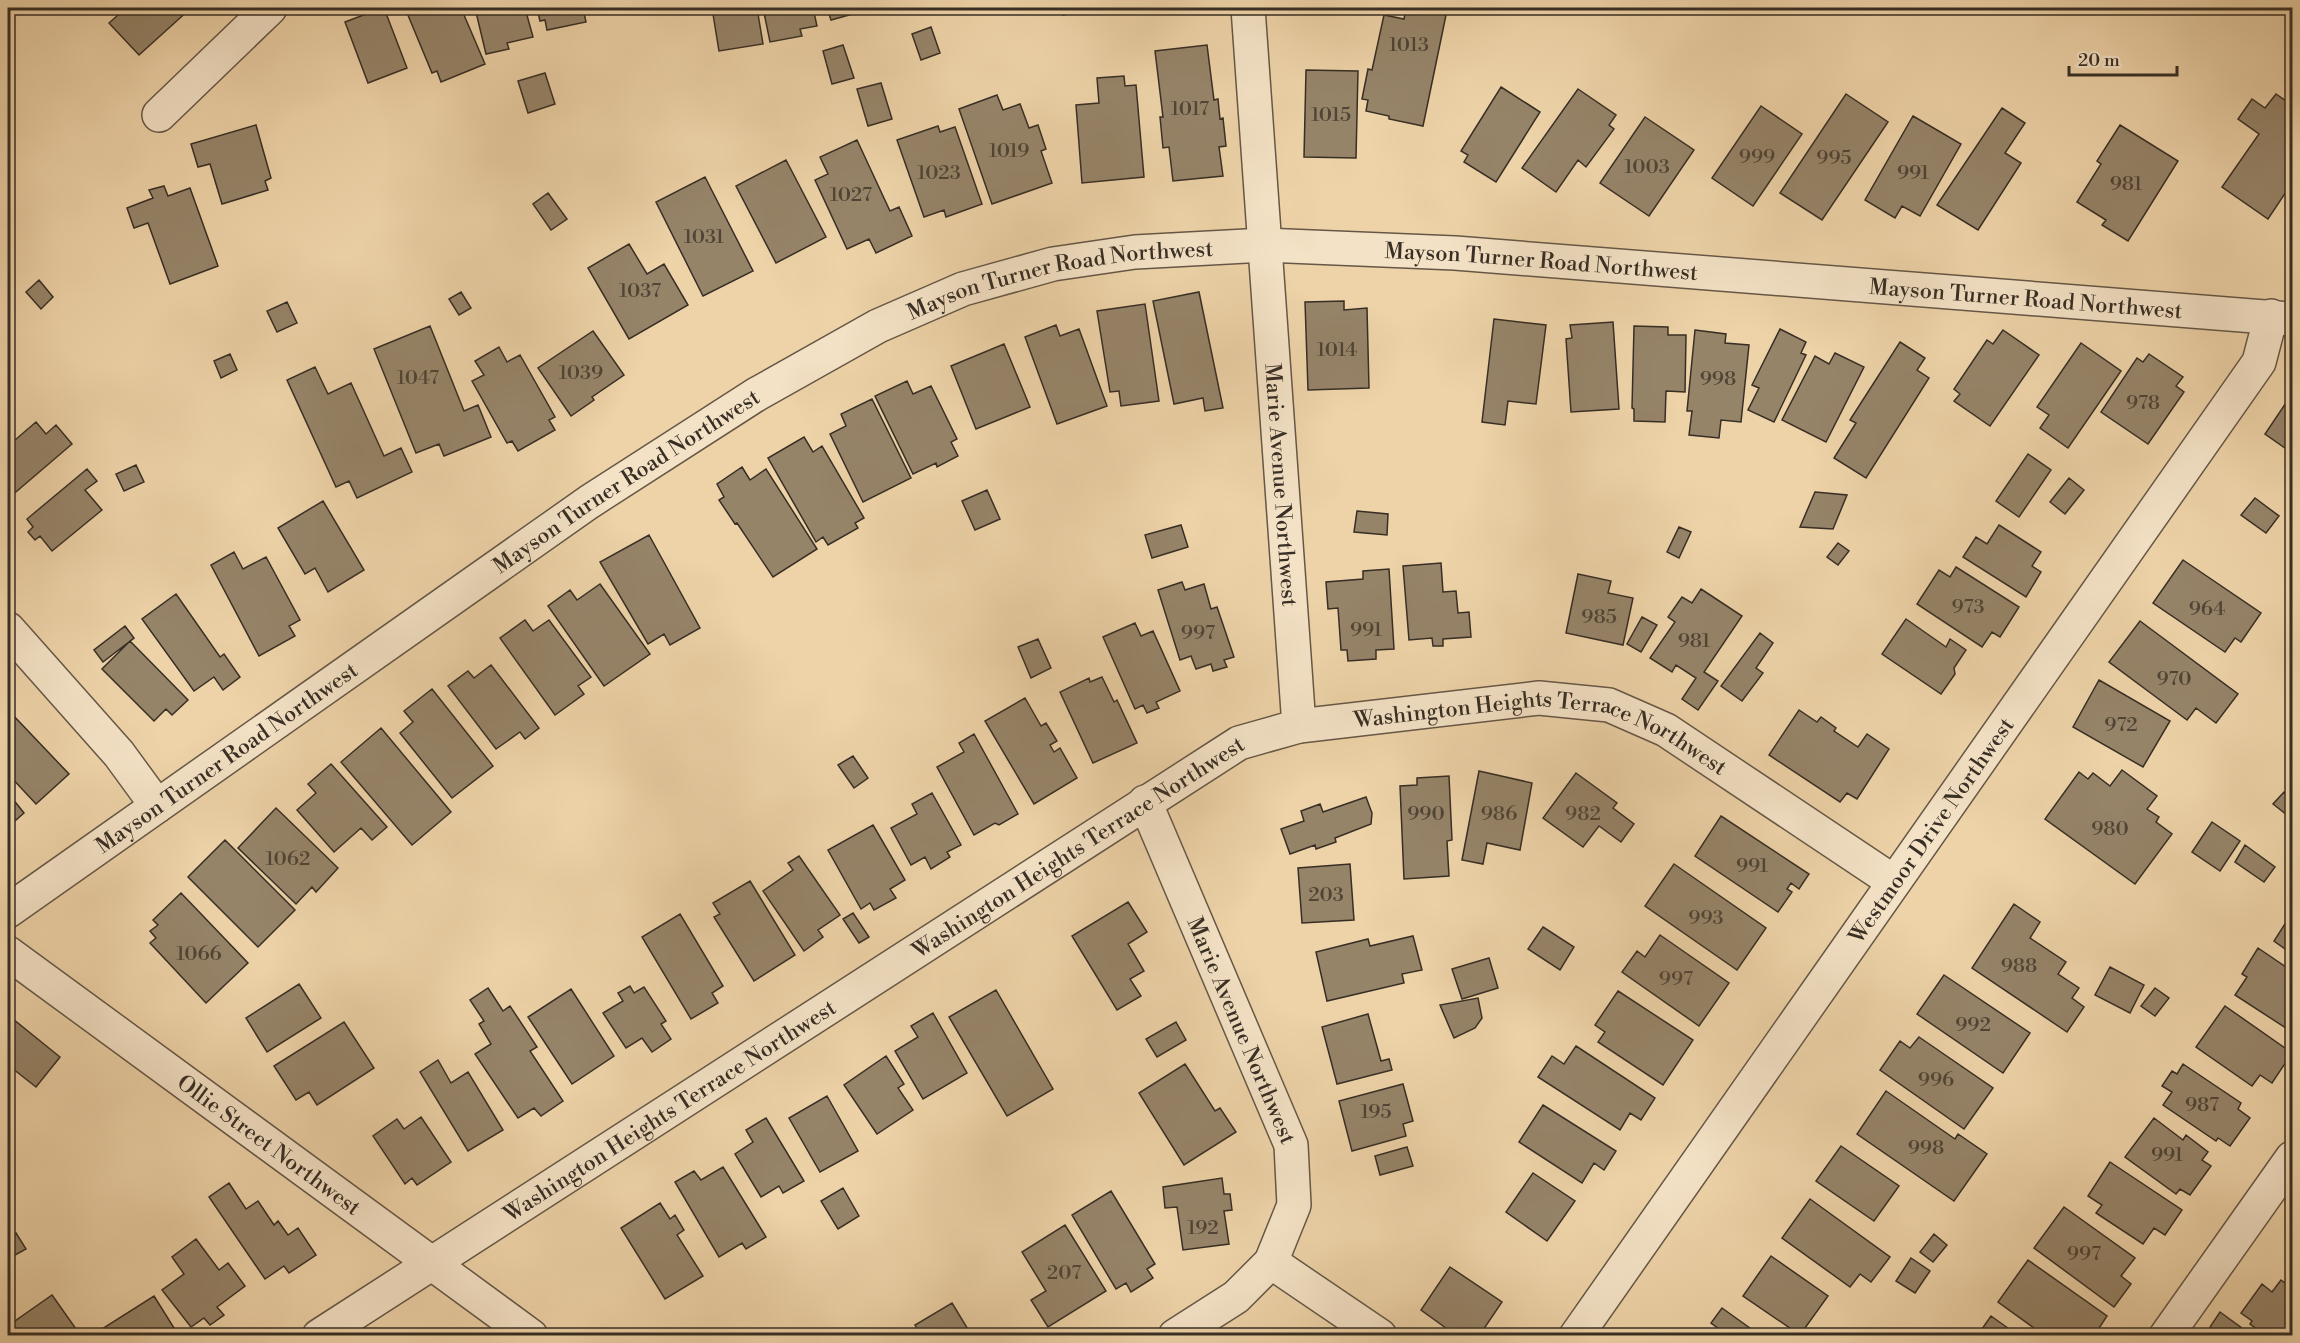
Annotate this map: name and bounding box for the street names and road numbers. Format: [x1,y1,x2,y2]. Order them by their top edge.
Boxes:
street label: Mayson Turner Road Northwest [903,236,1214,327]
street label: Mayson Turner Road Northwest [1384,238,1699,287]
street label: Mayson Turner Road Northwest [1868,274,2184,325]
street label: Marie Avenue Northwest [1258,362,1302,608]
street label: Mayson Turner Road Northwest [488,384,765,580]
street label: Mayson Turner Road Northwest [91,657,364,860]
street label: Washington Heights Terrace Northwest [1351,686,1732,782]
street label: Westmoor Drive Northwest [1843,713,2021,950]
street label: Washington Heights Terrace Northwest [907,731,1250,966]
street label: Marie Avenue Northwest [1181,913,1301,1149]
street label: Washington Heights Terrace Northwest [498,994,842,1229]
street label: Ollie Street Northwest [171,1069,366,1222]

